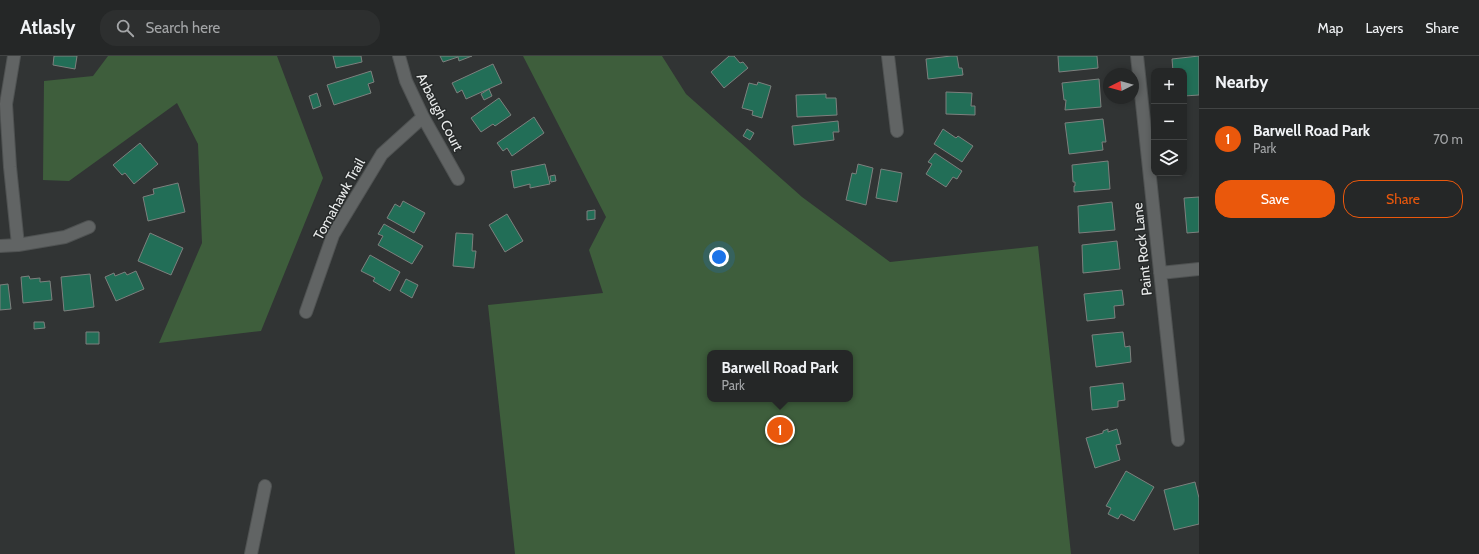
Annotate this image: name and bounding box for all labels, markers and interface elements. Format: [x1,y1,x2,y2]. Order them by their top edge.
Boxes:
search box [100,10,380,46]
text: Atlasly [20,16,76,39]
icon: search [114,17,136,39]
text: Search here [146,19,220,37]
text: Map [1318,19,1343,37]
text: Layers [1365,19,1403,37]
text: Share [1425,19,1459,37]
north arrow [1103,68,1139,104]
map controls [1151,68,1187,176]
button: + [1151,68,1187,104]
street label: Arbaugh Court [413,70,467,154]
text: Nearby [1215,72,1268,92]
button: − [1151,104,1187,140]
text: Barwell Road Park [1253,122,1370,140]
text: 1 [1226,131,1230,147]
text: 70 m [1433,131,1463,147]
button: layers [1151,140,1187,176]
text: Park [1253,140,1276,156]
street label: Tomahawk Trail [309,155,369,243]
button: Save [1215,180,1335,218]
button: Share [1343,180,1463,218]
street label: Paint Rock Lane [1128,202,1156,296]
your location [709,247,729,267]
popup [707,350,853,402]
text: Barwell Road Park [721,359,839,377]
text: Park [721,377,745,393]
pin: 1 [767,415,793,445]

